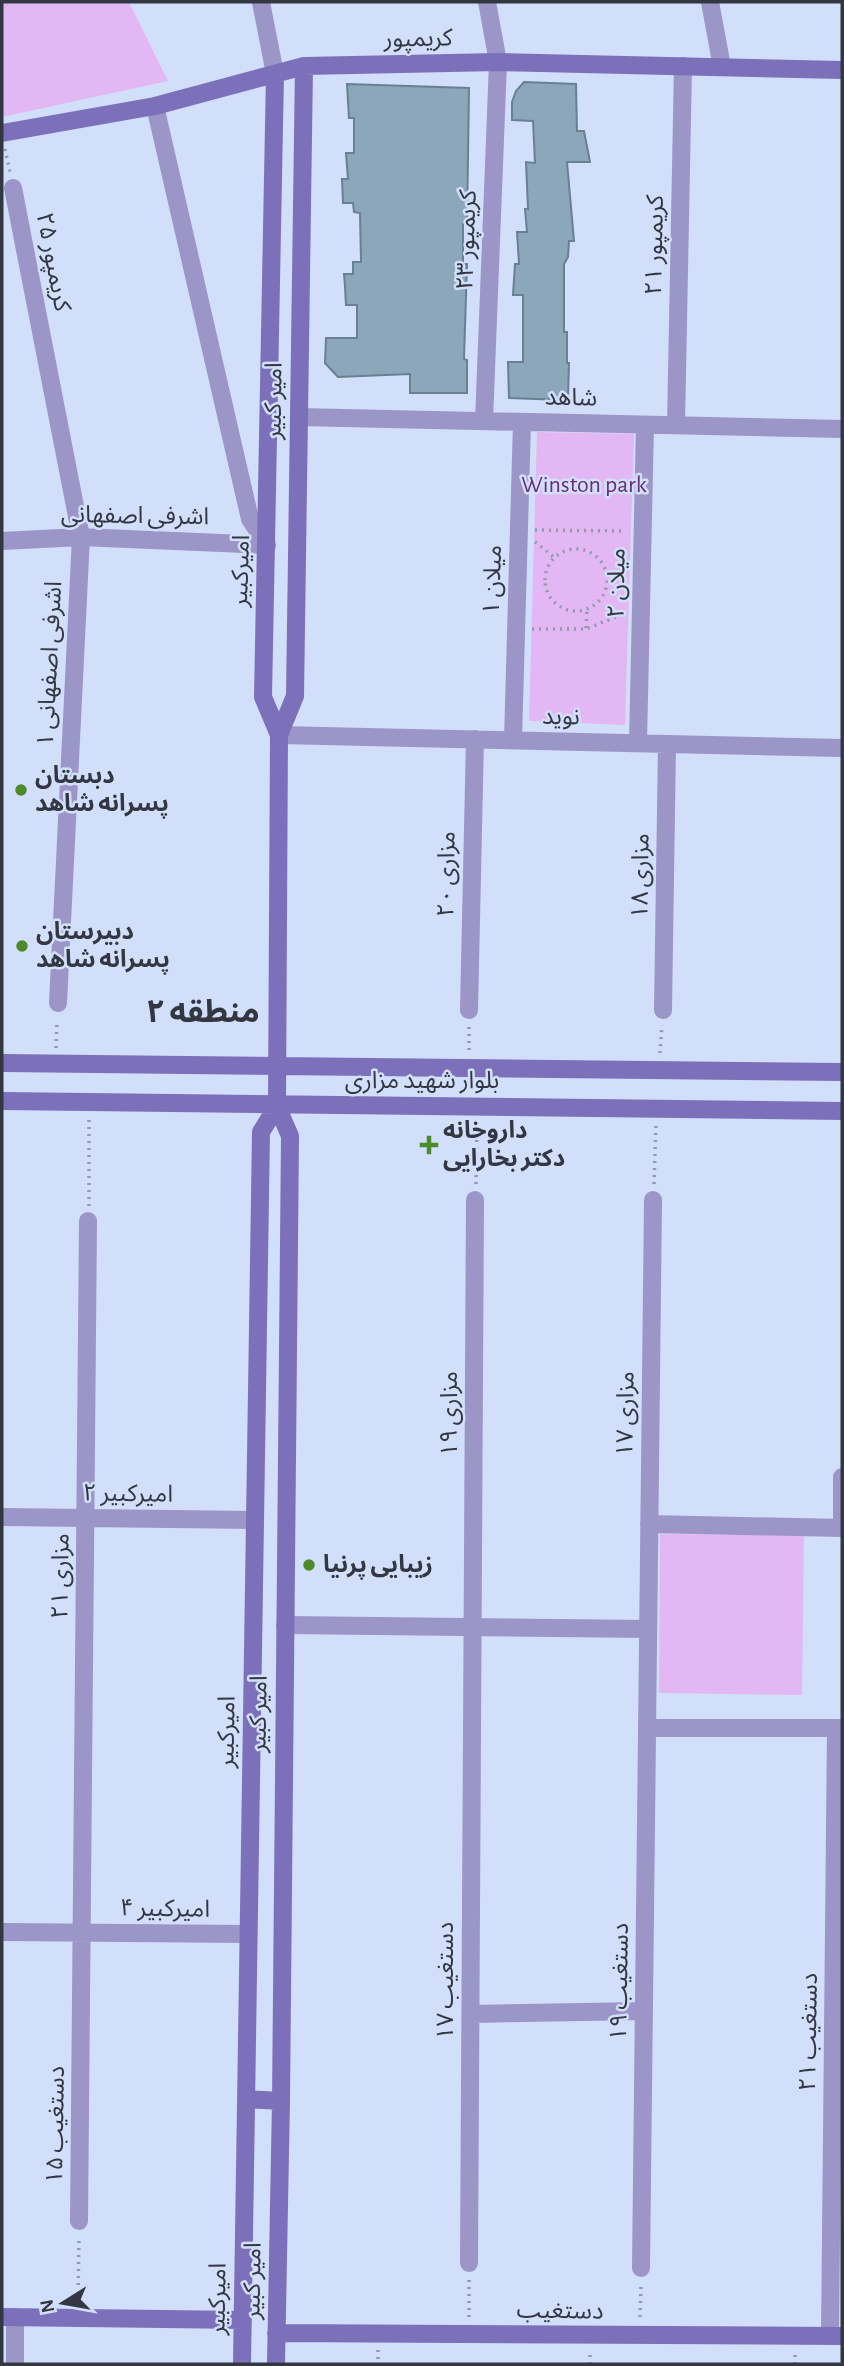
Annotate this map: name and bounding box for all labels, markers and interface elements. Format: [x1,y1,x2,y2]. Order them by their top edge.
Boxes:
street label: کریمپور [382,26,454,54]
street label: کریمپور ۲۳ [453,188,483,291]
street label: کریمپور ۲۱ [642,194,670,295]
street label: کریمپور ۲۵ [30,211,75,315]
street label: امیر کبیر [261,362,288,441]
street label: شاهد [545,386,597,410]
park label: Winston park [521,473,647,497]
street label: اشرفی اصفهانی [61,503,209,530]
street label: امیرکبیر [228,534,255,609]
street label: میلان ۱ [480,545,507,615]
street label: میلان ۲ [604,548,631,618]
street label: اشرفی اصفهانی ۱ [34,581,67,748]
street label: نوید [542,705,580,730]
place label: دبستان پسرانه شاهد [35,764,169,819]
marker: دبستان پسرانه شاهد [13,782,29,798]
street label: مزاری ۲۰ [434,831,461,917]
street label: مزاری ۱۸ [628,833,655,919]
place label: دبیرستان پسرانه شاهد [36,920,170,975]
marker: دبیرستان پسرانه شاهد [14,938,30,954]
district label: منطقه ۲ [146,996,260,1028]
street label: بلوار شهید مزاری [345,1069,499,1094]
place label: داروخانه دکتر بخارایی [443,1119,565,1172]
marker: داروخانه دکتر بخارایی [421,1137,437,1153]
street label: مزاری ۱۹ [438,1371,463,1457]
street label: مزاری ۱۷ [613,1371,640,1457]
street label: امیرکبیر ۲ [83,1481,173,1508]
street label: مزاری ۲۱ [48,1533,75,1619]
place label: زیبایی پرنیا [323,1553,433,1580]
marker: زیبایی پرنیا [301,1557,317,1573]
street label: امیر کبیر [246,1675,273,1754]
street label: امیرکبیر [214,1696,241,1769]
street label: امیرکبیر ۴ [120,1896,210,1923]
street label: دستغیب ۱۷ [434,1922,459,2040]
street label: دستغیب ۱۹ [607,1923,634,2041]
street label: دستغیب ۲۱ [796,1973,823,2091]
street label: دستغیب ۱۵ [43,2066,70,2184]
street label: امیر کبیر [240,2242,267,2321]
street label: امیرکبیر [205,2263,232,2336]
north arrow [28,2268,98,2338]
text: N [37,2298,58,2314]
street label: دستغیب [516,2298,604,2324]

